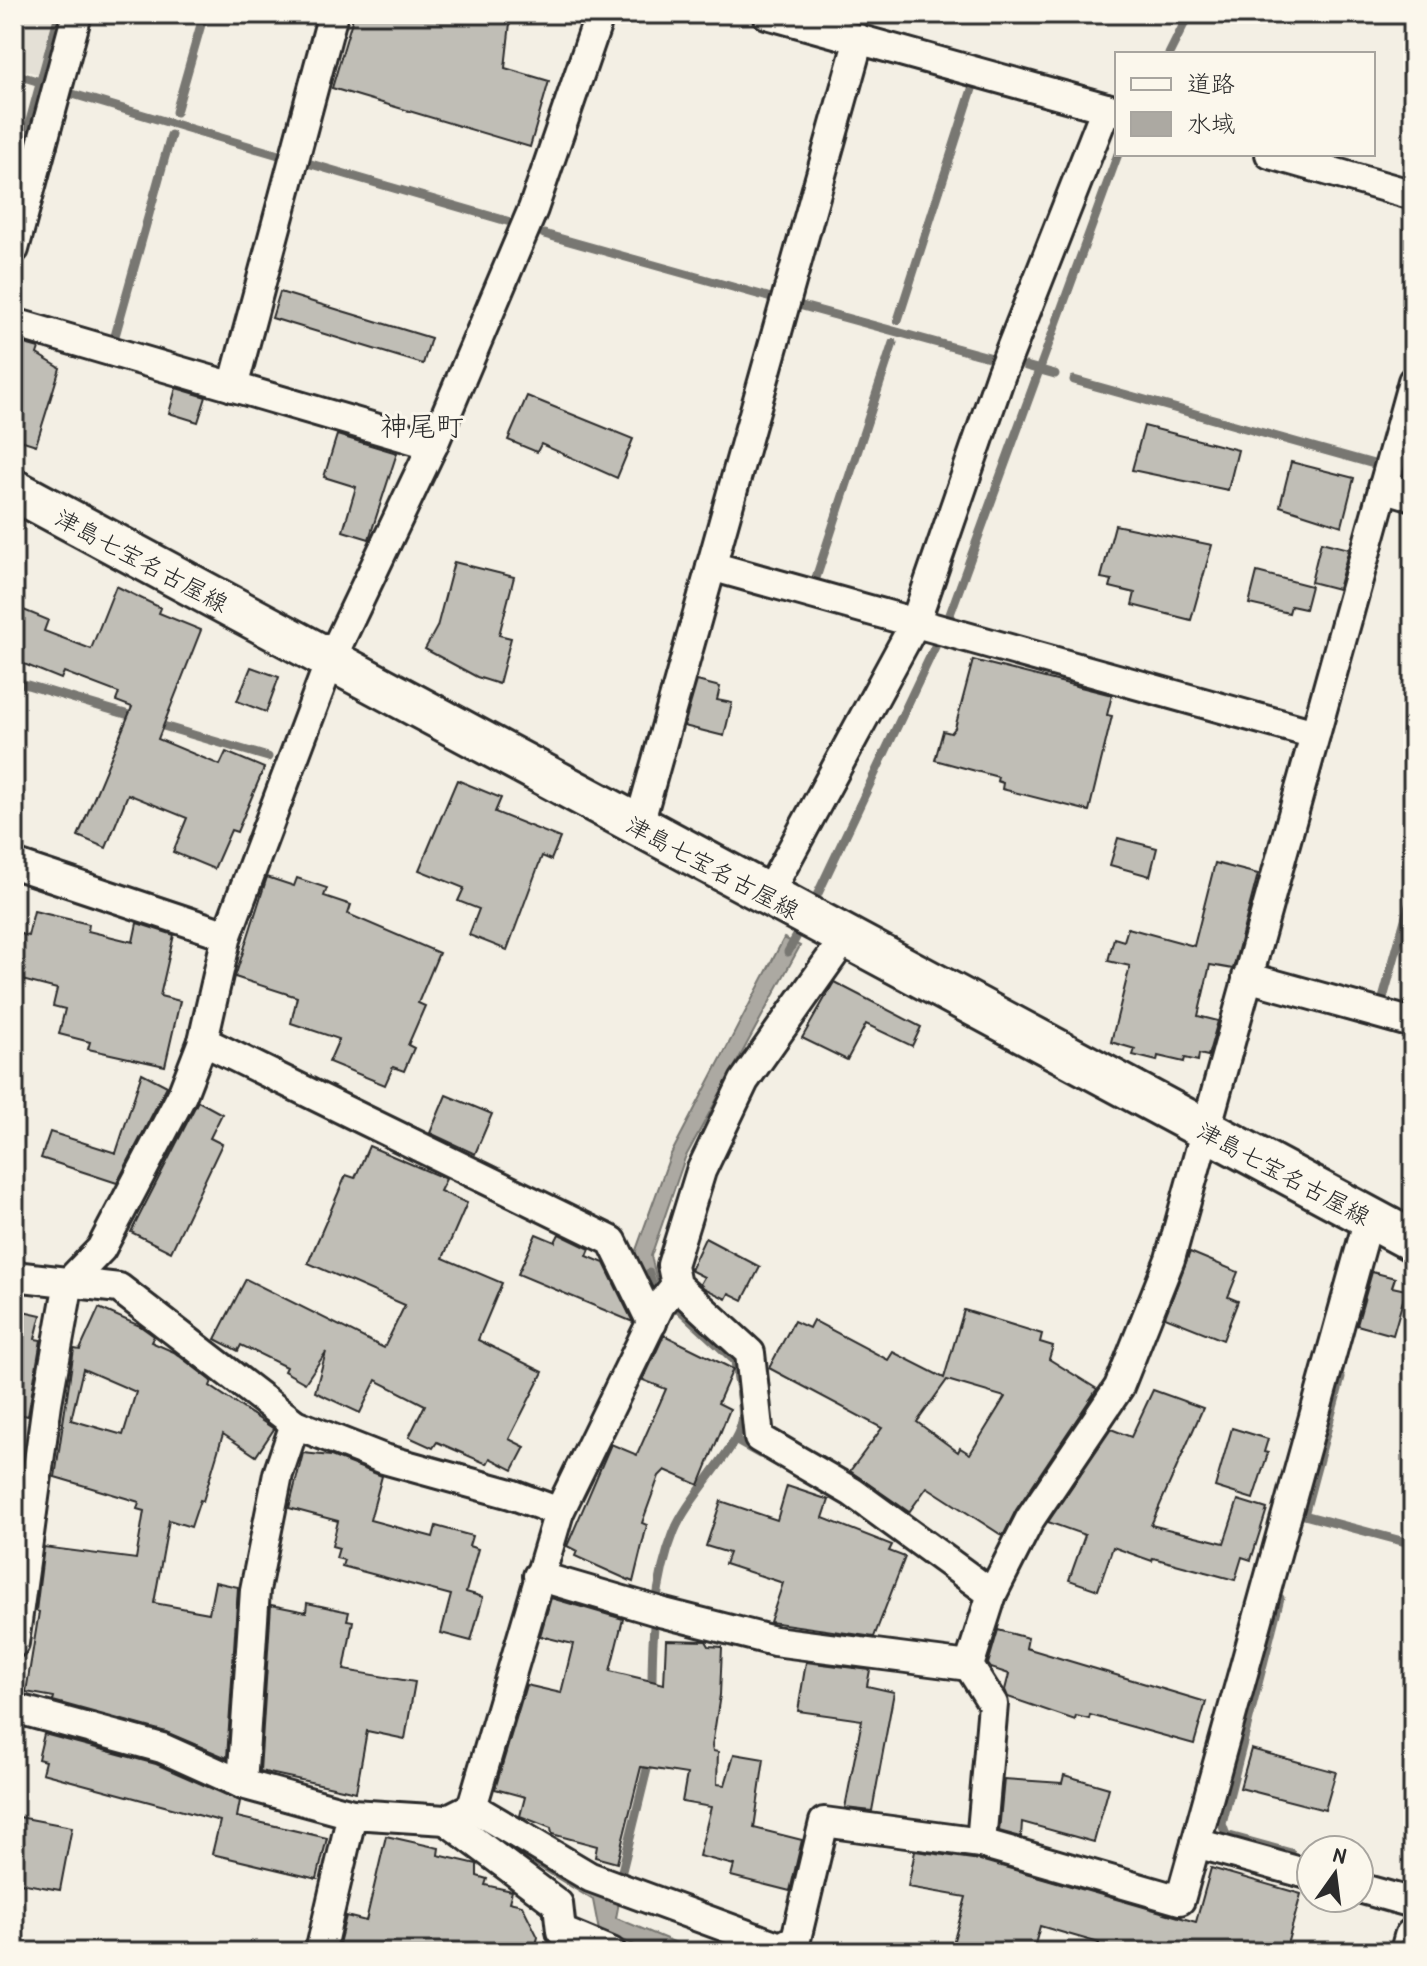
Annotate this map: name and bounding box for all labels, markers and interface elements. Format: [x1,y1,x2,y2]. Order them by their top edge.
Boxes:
legend [1115,52,1375,156]
text: 道路 [1187,67,1235,99]
text: 水域 [1187,107,1235,139]
district label: 神尾町 [380,407,464,445]
street label: 津島七宝名古屋線 [50,501,234,619]
street label: 津島七宝名古屋線 [621,808,805,926]
street label: 津島七宝名古屋線 [1192,1114,1376,1232]
north arrow [1295,1834,1375,1914]
text: N [1331,1839,1349,1871]

